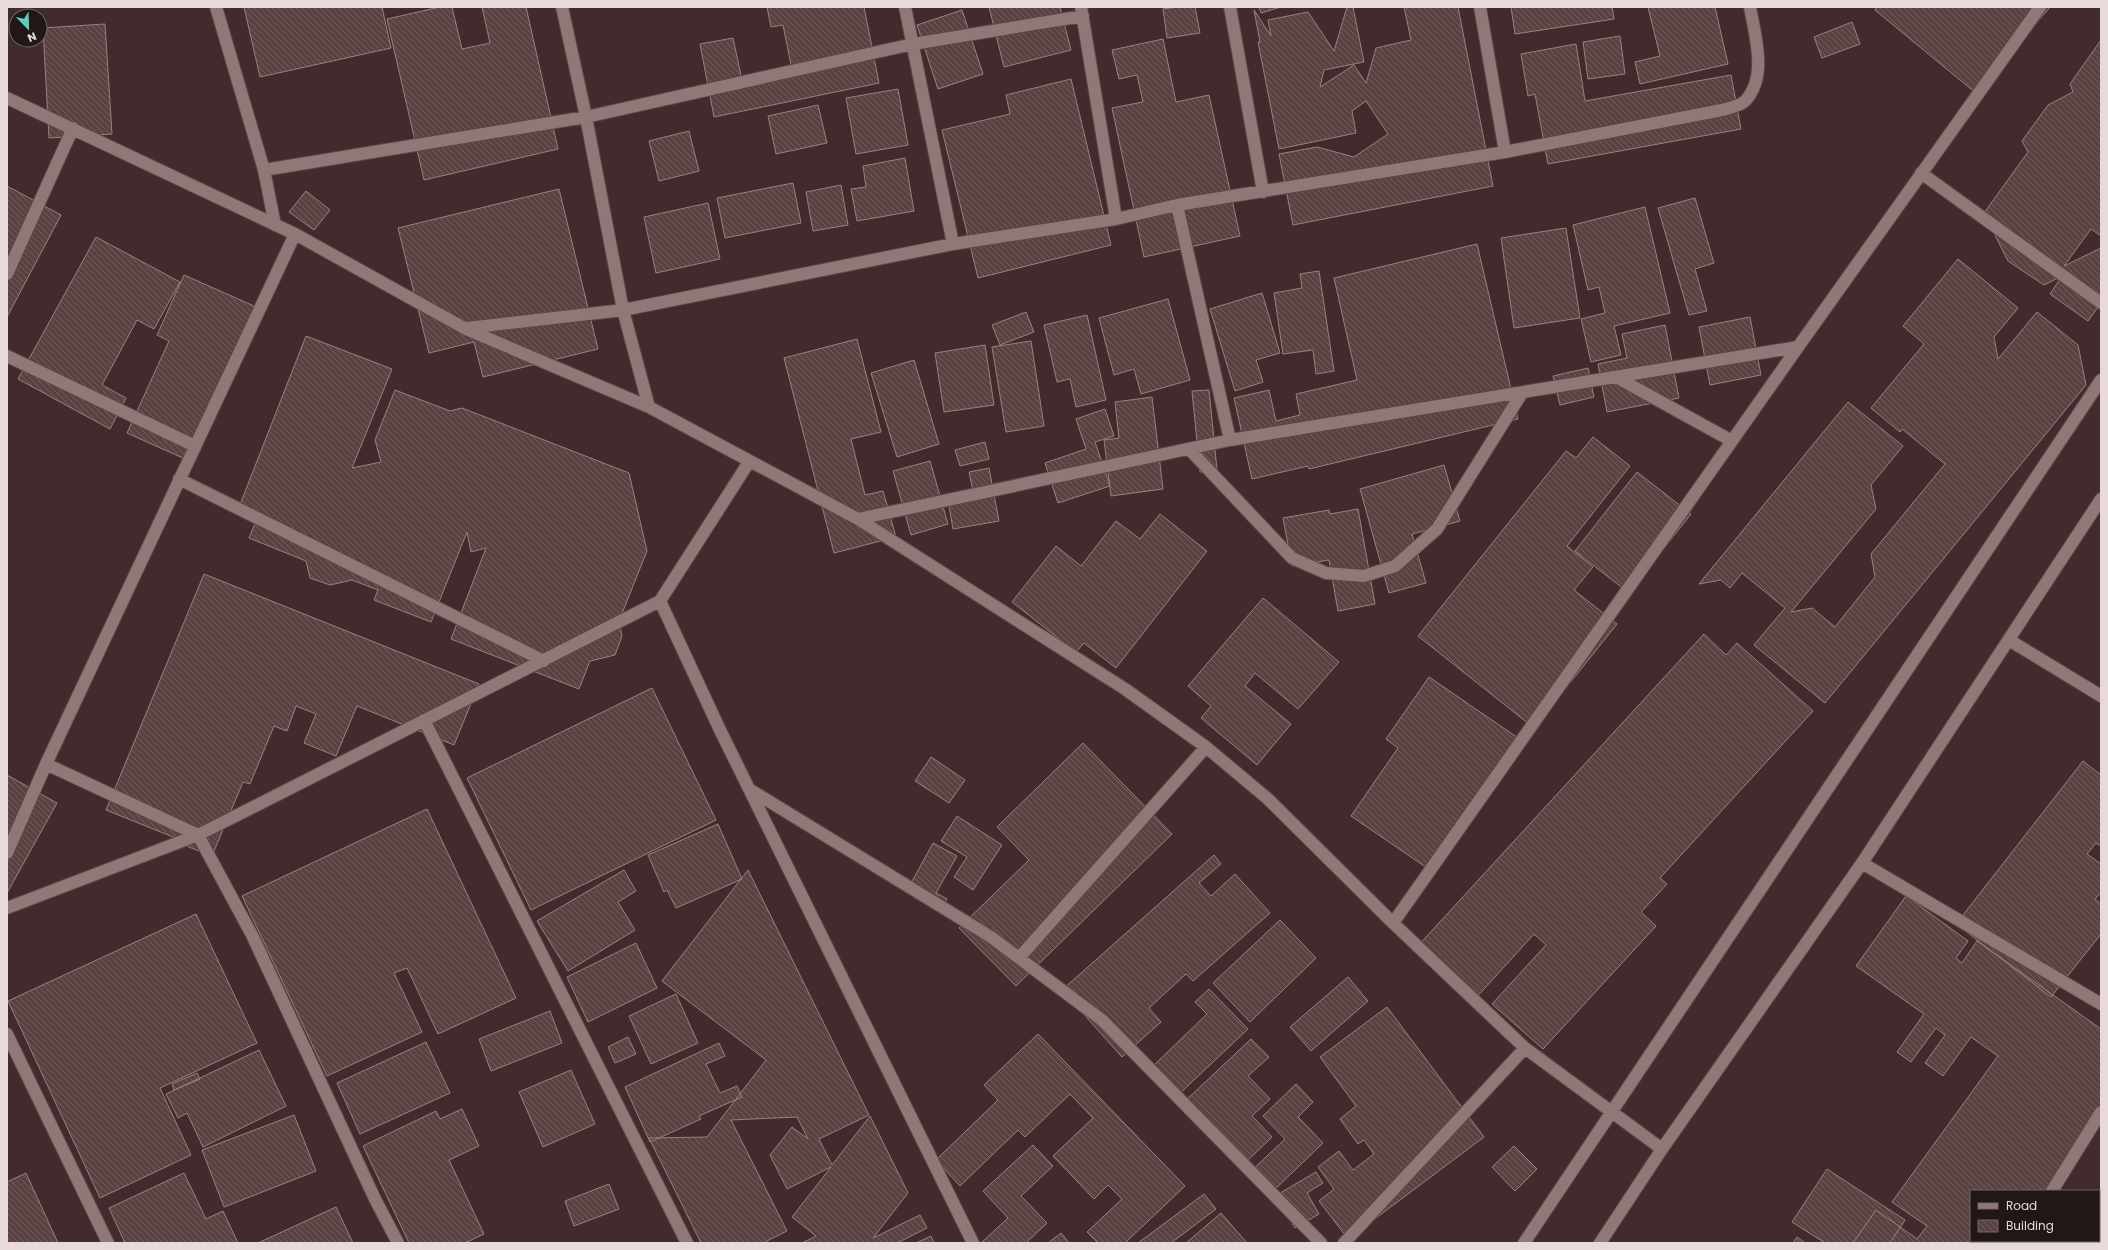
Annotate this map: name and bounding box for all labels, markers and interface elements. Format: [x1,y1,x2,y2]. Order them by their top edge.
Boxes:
north arrow [8,8,48,48]
text: N [25,28,39,46]
legend [1970,1190,2100,1242]
text: Road [2006,1197,2037,1214]
text: Building [2006,1217,2054,1234]

